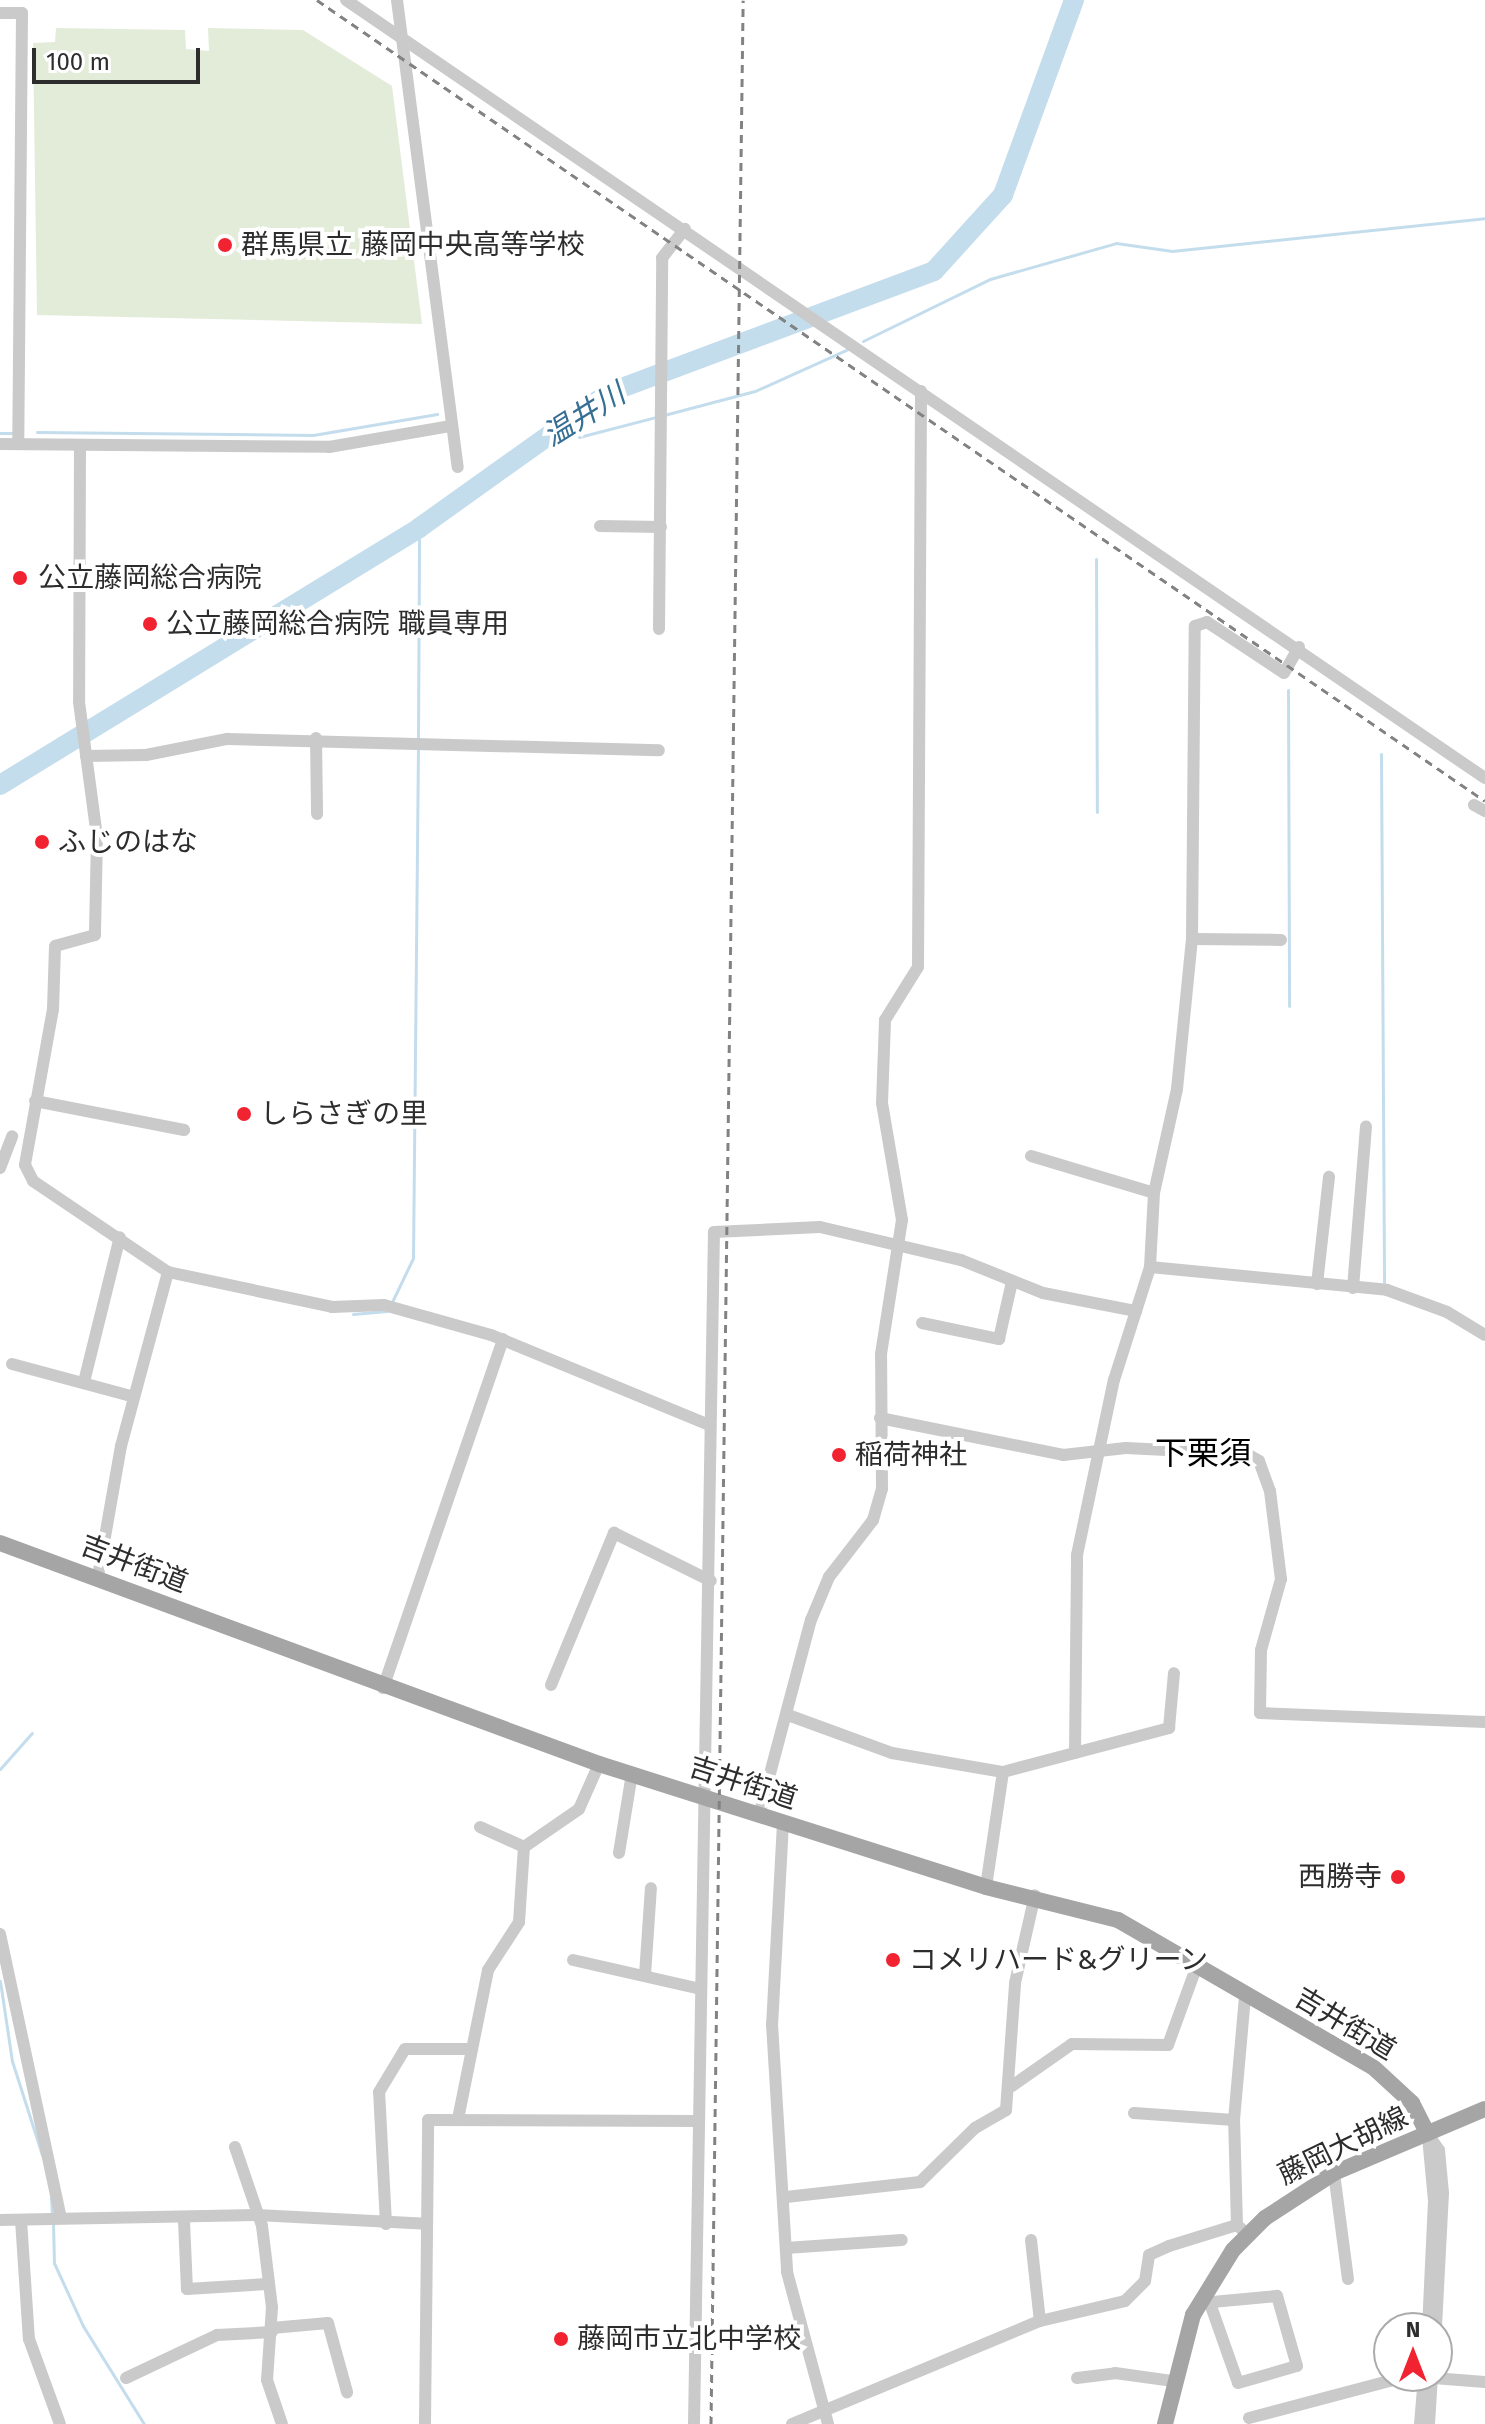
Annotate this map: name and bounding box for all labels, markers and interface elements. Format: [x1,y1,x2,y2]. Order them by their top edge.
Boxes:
scale bar [36,32,204,82]
text: 100 m [46,48,110,76]
place label: 群馬県立 藤岡中央高等学校 [241,228,584,262]
marker: 群馬県立 藤岡中央高等学校 [216,236,234,254]
water label: 温井川 [536,376,632,454]
place label: 公立藤岡総合病院 [38,561,262,595]
marker: 公立藤岡総合病院 [9,567,31,589]
place label: 公立藤岡総合病院 職員専用 [166,607,509,641]
marker: 公立藤岡総合病院 職員専用 [141,615,159,633]
place label: ふじのはな [58,825,198,859]
marker: ふじのはな [33,833,51,851]
place label: しらさぎの里 [260,1097,428,1131]
marker: しらさぎの里 [235,1105,253,1123]
district label: 下栗須 [1155,1434,1251,1472]
place label: 稲荷神社 [855,1438,967,1472]
marker: 稲荷神社 [830,1446,848,1464]
street label: 吉井街道 [76,1528,192,1600]
street label: 吉井街道 [685,1750,801,1816]
place label: 西勝寺 [1298,1860,1382,1894]
marker: 西勝寺 [1389,1868,1407,1886]
place label: コメリハード&グリーン [909,1943,1209,1977]
marker: コメリハード&グリーン [884,1951,902,1969]
street label: 吉井街道 [1288,1981,1402,2067]
street label: 藤岡大胡線 [1273,2100,1413,2192]
north arrow [1373,2312,1453,2392]
text: N [1406,2316,1420,2343]
place label: 藤岡市立北中学校 [577,2322,801,2356]
marker: 藤岡市立北中学校 [552,2330,570,2348]

